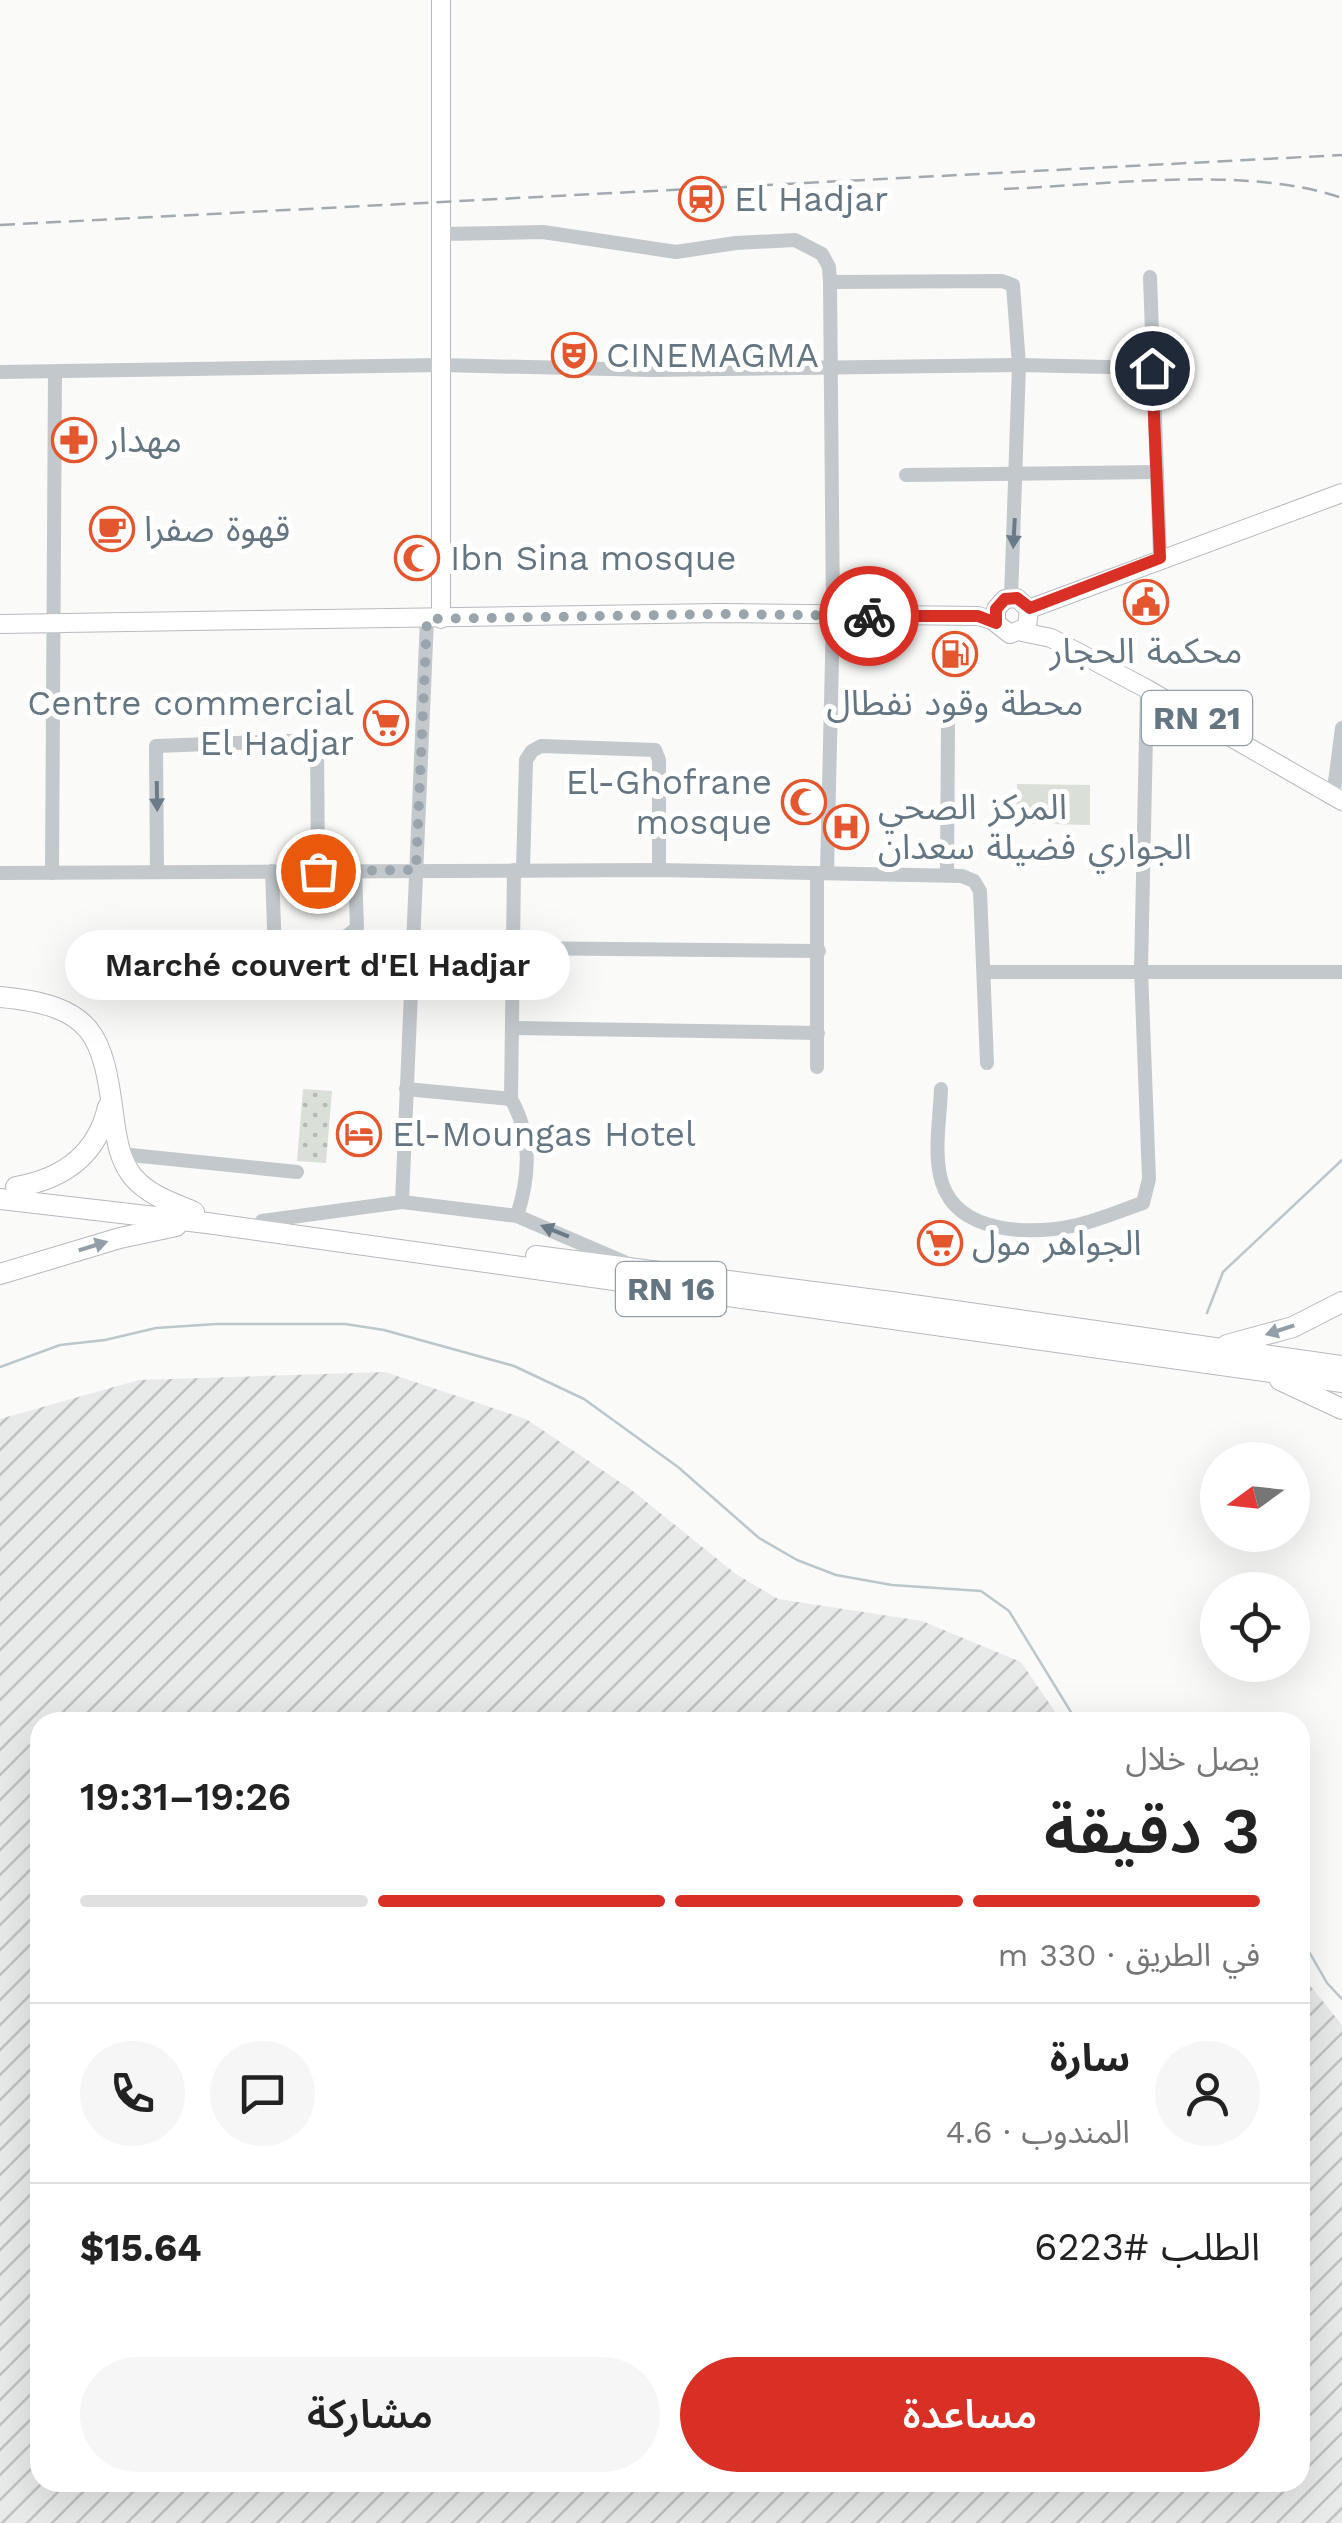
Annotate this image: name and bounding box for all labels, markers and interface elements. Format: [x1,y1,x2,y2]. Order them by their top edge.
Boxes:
station icon: El Hadjar [678,176,724,222]
place label: El Hadjar [734,178,888,220]
pin [1110,326,1195,411]
theatre icon: CINEMAGMA [551,332,597,378]
place label: CINEMAGMA [606,334,819,376]
icon: home [1125,341,1180,396]
pharmacy icon: مهدار [51,417,97,463]
place label: مهدار [105,419,182,461]
cafe icon: قهوة صفرا [89,506,135,552]
place label: قهوة صفرا [144,508,290,550]
one-way arrow [1006,517,1022,549]
mosque icon: Ibn Sina mosque [394,535,440,581]
place label: Ibn Sina mosque [450,537,736,579]
courier [819,566,919,666]
public building icon: محكمة الحجار [1123,579,1169,625]
icon: bike [842,589,897,644]
place label: محكمة الحجار [1049,630,1242,672]
fuel station icon: محطة وقود نفطال [932,631,978,677]
place label: Centre commercial El Hadjar [27,682,354,764]
place label: محطة وقود نفطال [826,682,1084,724]
road number: RN 21 [1142,691,1252,745]
supermarket icon: Centre commercial El Hadjar [363,700,409,746]
place label: El-Ghofrane mosque [566,761,772,843]
mosque icon: El-Ghofrane mosque [781,779,827,825]
one-way arrow [149,780,165,812]
place label: المركز الصحي الجواري فضيلة سعدان [878,786,1192,874]
hospital icon: المركز الصحي الجواري فضيلة سعدان [823,804,869,850]
pin [276,829,361,914]
icon: bag [291,844,346,899]
callout: Marché couvert d'El Hadjar [66,931,570,1001]
text: Marché couvert d'El Hadjar [105,946,530,984]
hotel icon: El-Moungas Hotel [336,1111,382,1157]
place label: El-Moungas Hotel [392,1113,696,1155]
supermarket icon: الجواهر مول [917,1220,963,1266]
one-way arrow [539,1222,569,1238]
place label: الجواهر مول [972,1222,1142,1264]
one-way arrow [79,1238,109,1253]
road number: RN 16 [616,1262,726,1316]
one-way arrow [1265,1324,1295,1339]
north arrow [1200,1442,1310,1552]
map controls [1200,1442,1310,1682]
button: locate [1200,1572,1310,1682]
text: يصل خلال [1126,1740,1260,1778]
text: 19:26–19:31 [80,1775,291,1819]
text: 3 دقيقة [1044,1793,1260,1869]
text: في الطريق · 330 m [998,1936,1260,1974]
text: سارة [1050,2036,1130,2080]
button: phone [80,2041,185,2146]
button: chat [210,2041,315,2146]
button: person [1155,2041,1260,2146]
text: المندوب · 4.6 [946,2113,1130,2151]
text: الطلب #6223 [1034,2225,1260,2269]
text: $15.64 [80,2226,202,2270]
button: مشاركة [80,2357,660,2472]
button: مساعدة [680,2357,1260,2472]

